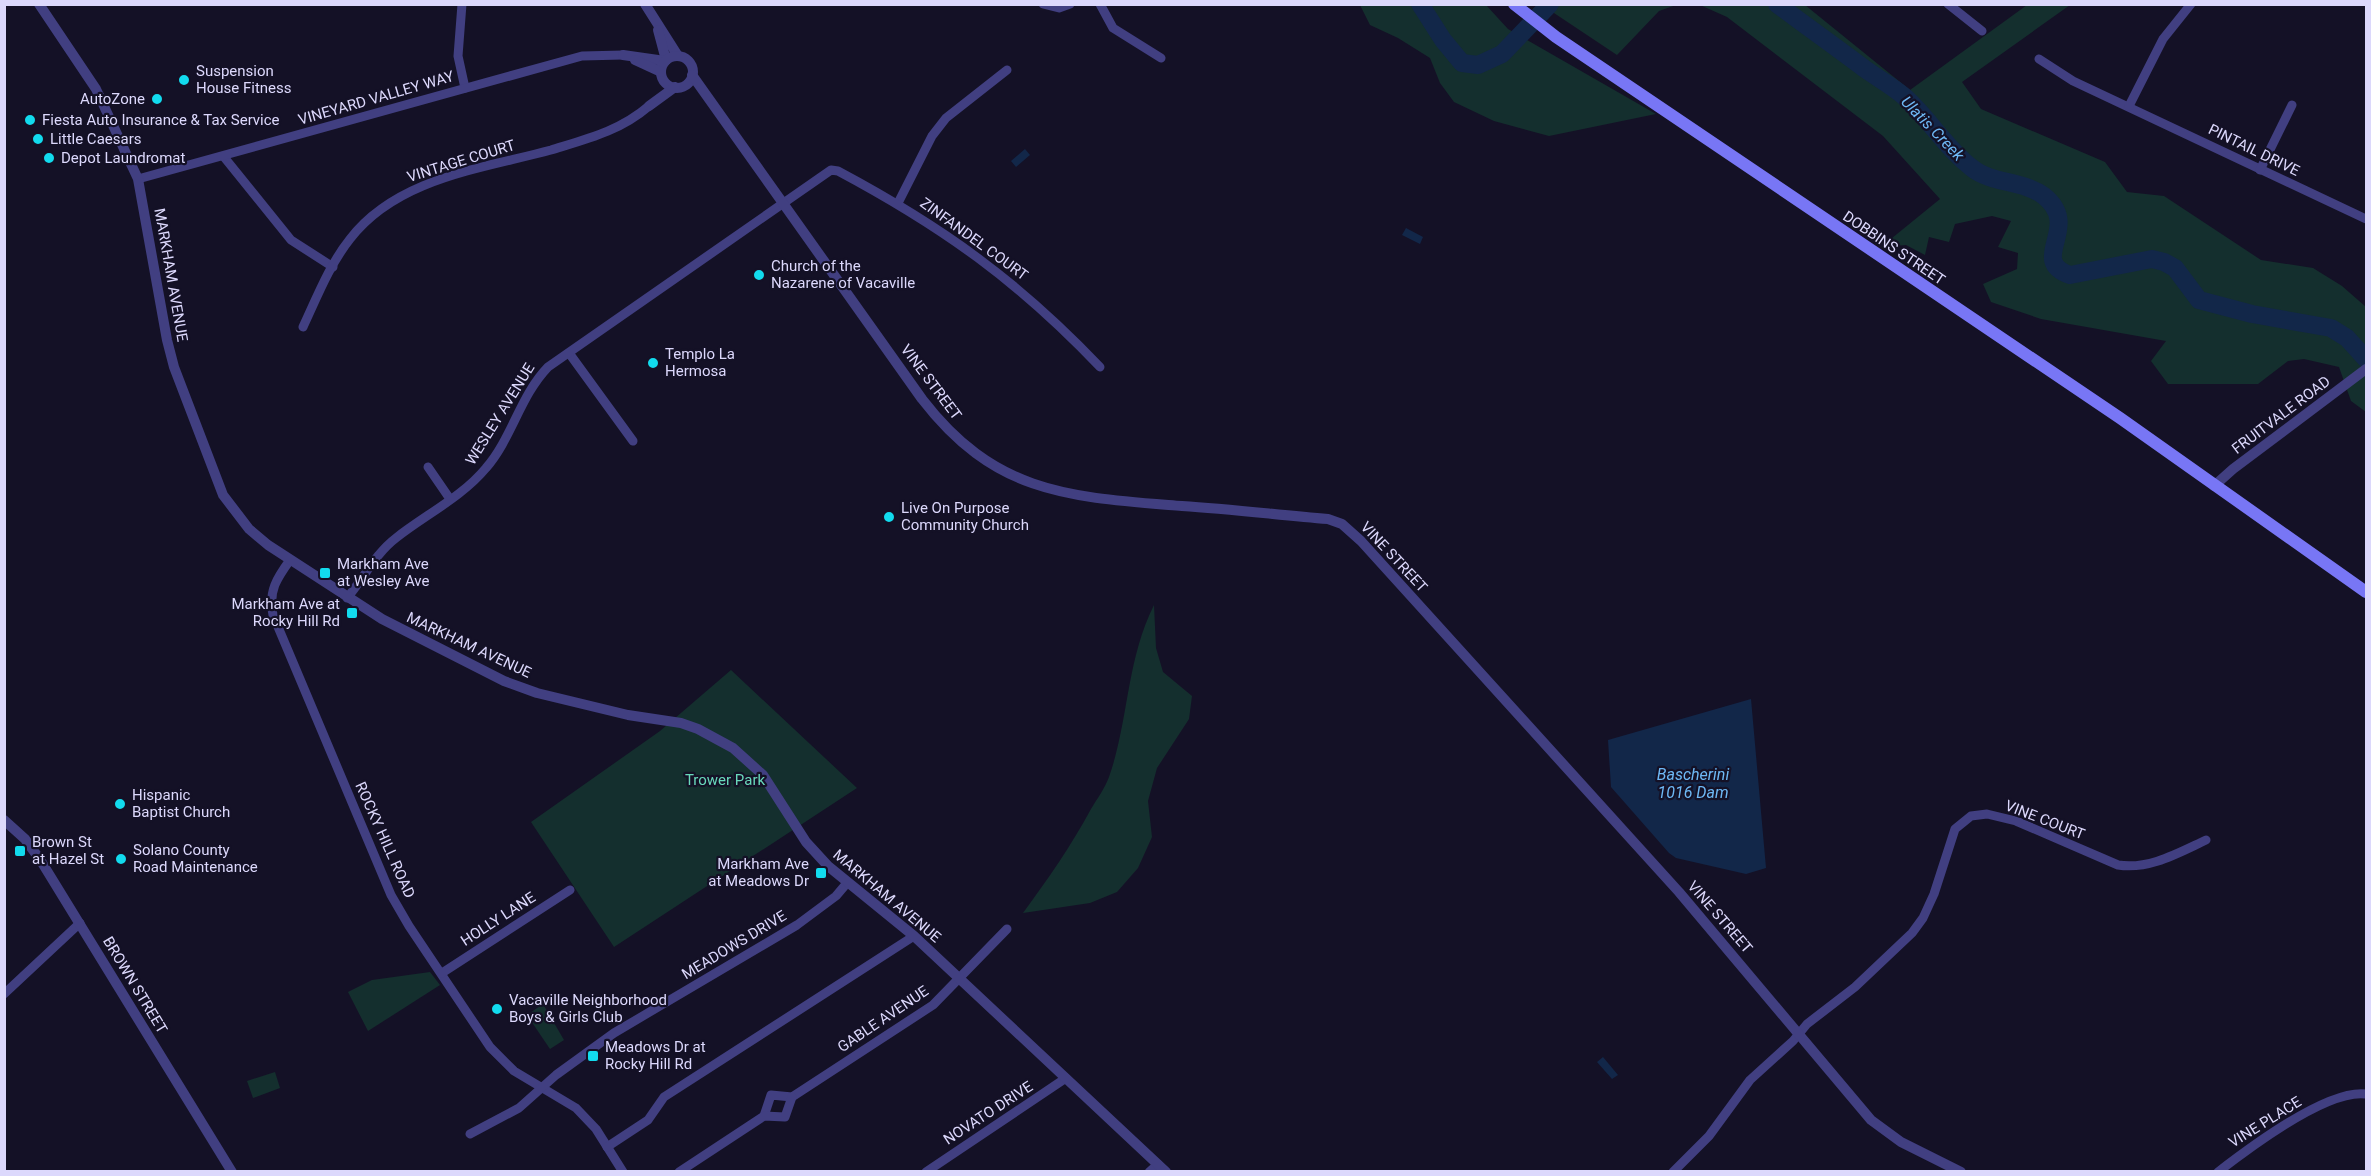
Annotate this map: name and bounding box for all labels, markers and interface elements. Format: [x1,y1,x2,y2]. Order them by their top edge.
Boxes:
place label: Suspension House Fitness [196,62,292,97]
street label: VINEYARD VALLEY WAY [296,67,456,129]
marker: Suspension House Fitness [177,73,191,87]
place label: AutoZone [80,90,145,108]
marker: AutoZone [150,92,164,106]
water label: Ulatis Creek [1897,92,1969,165]
place label: Fiesta Auto Insurance & Tax Service [42,111,280,129]
marker: Fiesta Auto Insurance & Tax Service [23,113,37,127]
street label: PINTAIL DRIVE [2205,120,2303,180]
place label: Little Caesars [50,130,141,148]
marker: Little Caesars [31,132,45,146]
street label: VINTAGE COURT [405,136,517,186]
place label: Depot Laundromat [61,149,185,167]
marker: Depot Laundromat [42,151,56,165]
street label: ZINFANDEL COURT [917,194,1031,284]
street label: MARKHAM AVENUE [150,207,192,344]
street label: DOBBINS STREET [1839,207,1949,289]
place label: Church of the Nazarene of Vacaville [771,257,915,292]
marker: Church of the Nazarene of Vacaville [752,268,766,282]
street label: VINE STREET [897,341,965,423]
place label: Templo La Hermosa [665,345,735,380]
marker: Templo La Hermosa [646,356,660,370]
street label: WESLEY AVENUE [462,360,539,468]
street label: FRUITVALE ROAD [2228,372,2334,458]
place label: Live On Purpose Community Church [901,499,1029,534]
marker: Live On Purpose Community Church [882,510,896,524]
street label: VINE STREET [1357,518,1431,596]
place label: Markham Ave at Wesley Ave [337,555,429,590]
marker: Markham Ave at Wesley Ave [318,566,332,580]
place label: Markham Ave at Rocky Hill Rd [231,595,340,630]
marker: Markham Ave at Rocky Hill Rd [345,606,359,620]
street label: MARKHAM AVENUE [404,608,535,682]
water label: Bascherini 1016 Dam [1657,765,1729,802]
park label: Trower Park [685,771,765,789]
street label: ROCKY HILL ROAD [351,779,419,901]
place label: Hispanic Baptist Church [132,786,230,821]
marker: Hispanic Baptist Church [113,797,127,811]
street label: VINE COURT [2003,797,2087,843]
place label: Brown St at Hazel St [32,833,104,868]
place label: Solano County Road Maintenance [133,841,258,876]
marker: Brown St at Hazel St [13,844,27,858]
street label: MARKHAM AVENUE [829,846,945,947]
marker: Solano County Road Maintenance [114,852,128,866]
place label: Markham Ave at Meadows Dr [708,855,809,890]
marker: Markham Ave at Meadows Dr [814,866,828,880]
street label: VINE STREET [1684,877,1756,957]
street label: HOLLY LANE [457,888,539,950]
street label: MEADOWS DRIVE [678,906,790,983]
street label: BROWN STREET [99,933,171,1037]
street label: GABLE AVENUE [834,982,932,1056]
place label: Vacaville Neighborhood Boys & Girls Club [509,991,667,1026]
marker: Vacaville Neighborhood Boys & Girls Club [490,1002,504,1016]
place label: Meadows Dr at Rocky Hill Rd [605,1038,706,1073]
marker: Meadows Dr at Rocky Hill Rd [586,1049,600,1063]
street label: NOVATO DRIVE [940,1077,1036,1149]
street label: VINE PLACE [2225,1092,2305,1151]

